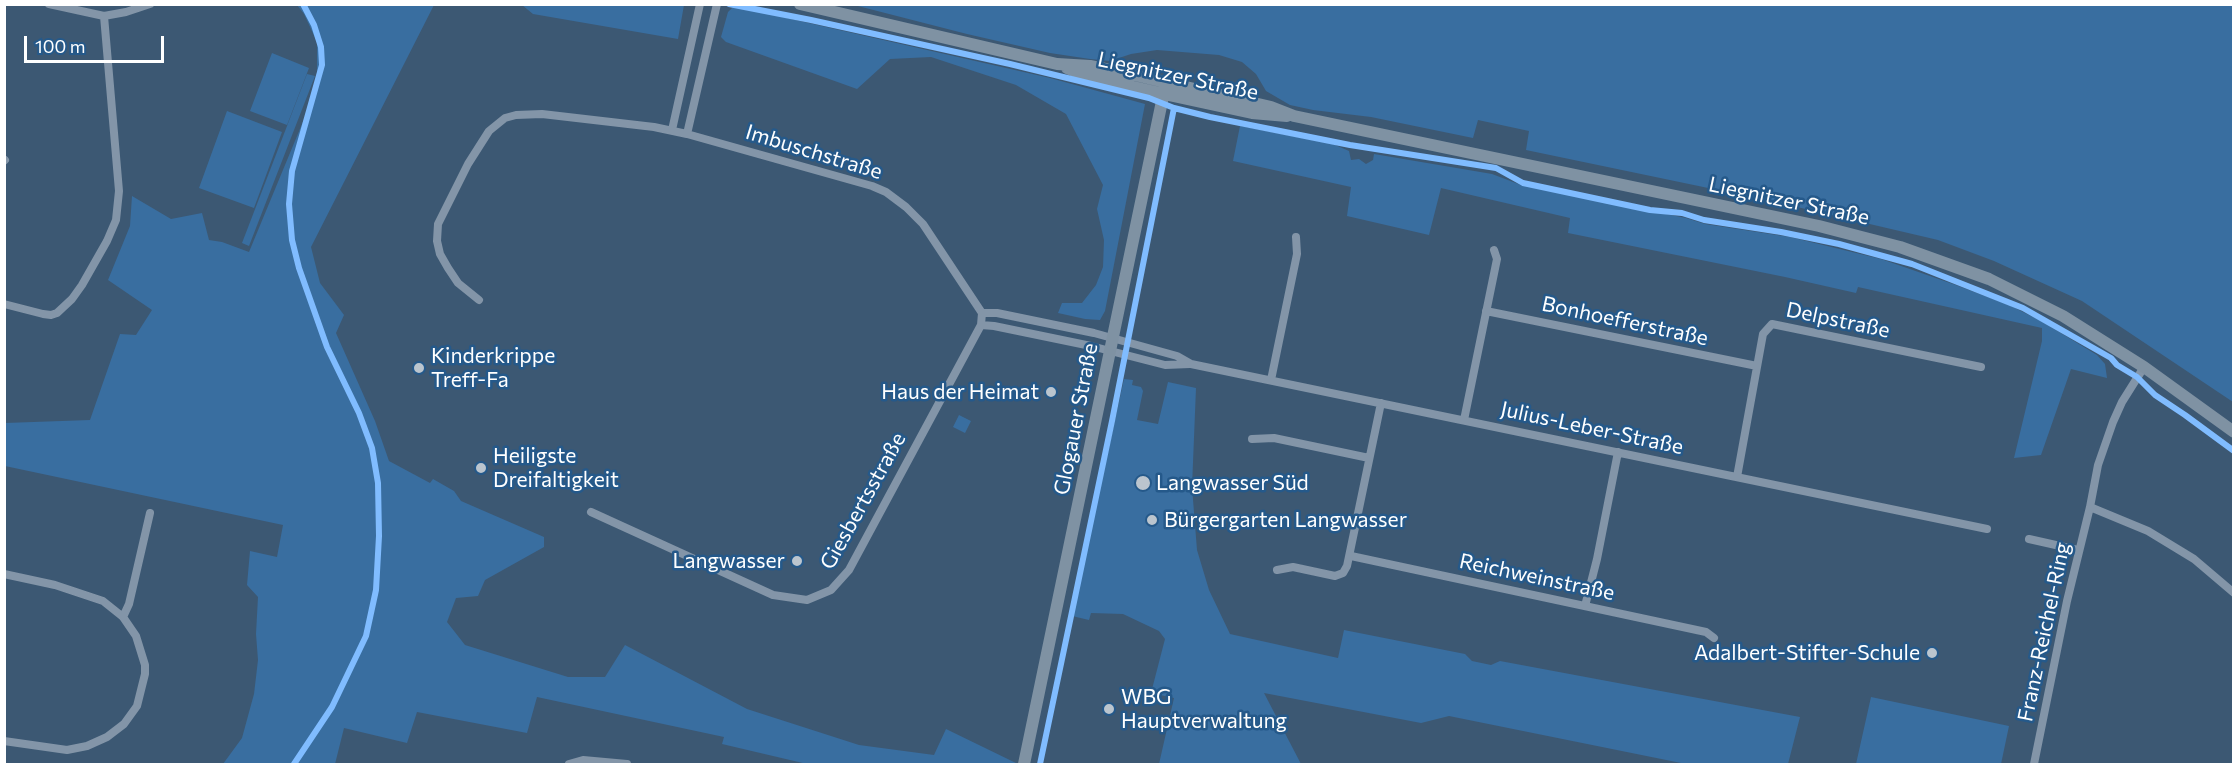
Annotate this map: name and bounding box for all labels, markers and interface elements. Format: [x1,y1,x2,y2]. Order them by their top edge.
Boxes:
scale bar [27,24,166,62]
text: 100 m [35,35,85,57]
street label: Liegnitzer Straße [1095,47,1261,105]
street label: Imbuschstraße [743,119,885,185]
street label: Liegnitzer Straße [1706,172,1872,230]
street label: Bonhoefferstraße [1540,291,1710,351]
street label: Delpstraße [1784,297,1892,343]
street label: Glogauer Straße [1049,341,1103,497]
place label: Kinderkrippe Treff-Fa [431,343,555,393]
marker: Kinderkrippe Treff-Fa [412,361,426,375]
place label: Haus der Heimat [881,379,1039,405]
marker: Haus der Heimat [1044,385,1058,399]
street label: Julius-Leber-Straße [1498,396,1686,460]
street label: Giesbertsstraße [815,428,911,574]
place label: Heiligste Dreifaltigkeit [493,443,619,493]
marker: Heiligste Dreifaltigkeit [474,461,488,475]
place label: Langwasser Süd [1156,470,1309,496]
marker: Langwasser Süd [1134,474,1152,492]
place label: Bürgergarten Langwasser [1164,507,1407,533]
marker: Bürgergarten Langwasser [1145,513,1159,527]
street label: Franz-Reichel-Ring [2013,540,2075,724]
place label: Langwasser [672,548,785,574]
street label: Reichweinstraße [1457,548,1617,606]
marker: Langwasser [790,554,804,568]
place label: Adalbert-Stifter-Schule [1694,640,1920,666]
marker: Adalbert-Stifter-Schule [1925,646,1939,660]
place label: WBG Hauptverwaltung [1121,684,1287,734]
marker: WBG Hauptverwaltung [1102,702,1116,716]

